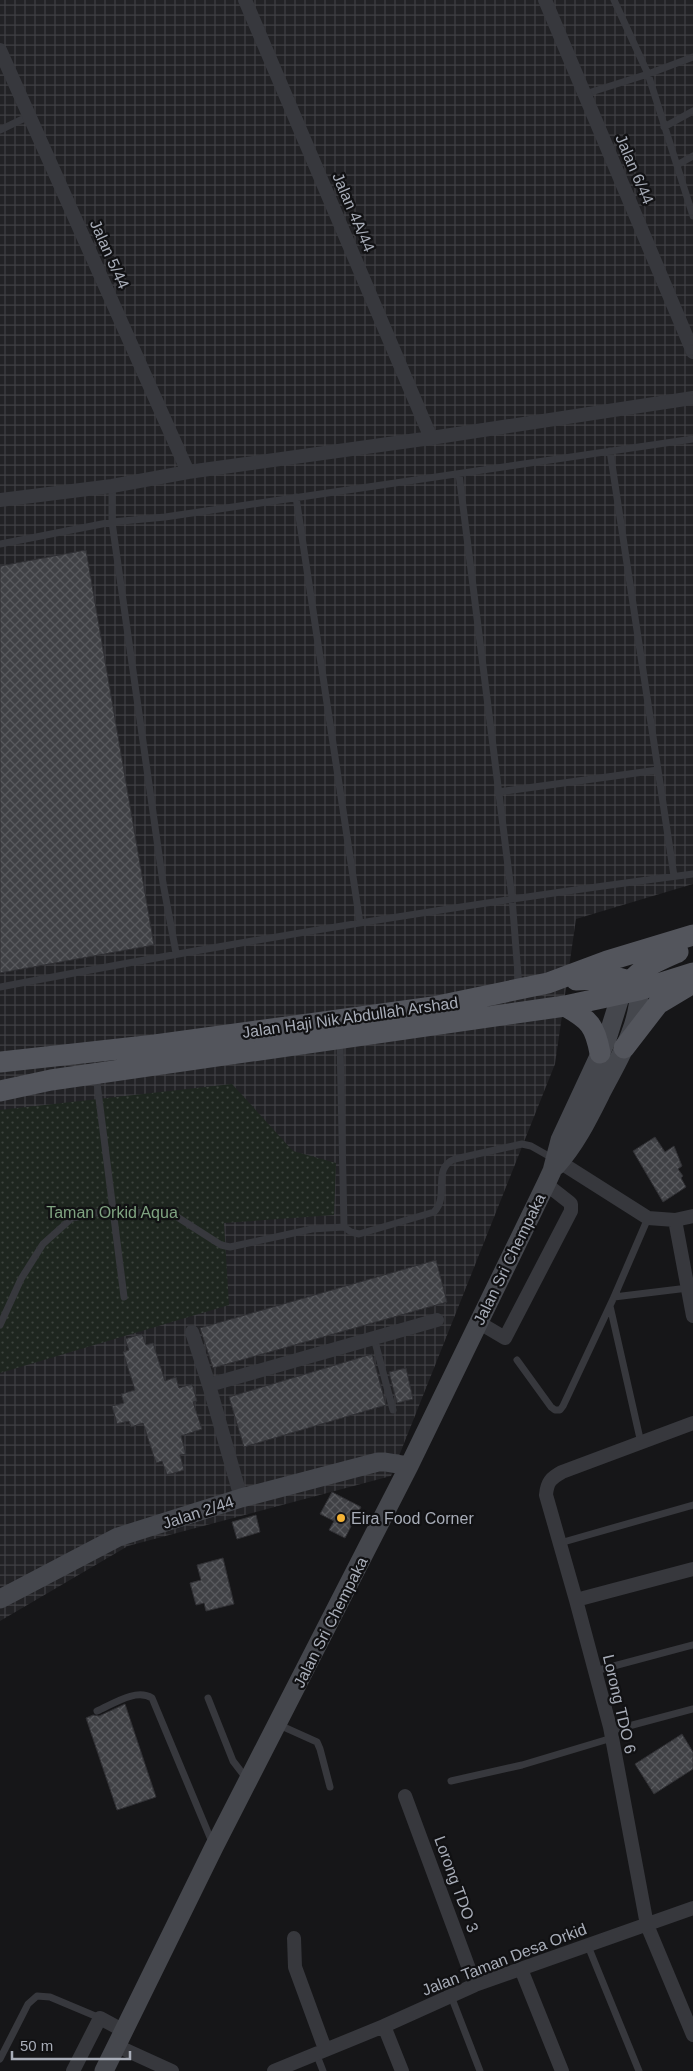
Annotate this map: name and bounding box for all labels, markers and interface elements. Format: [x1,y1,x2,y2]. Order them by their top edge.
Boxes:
street label: Jalan 6/44 [612,132,657,207]
street label: Jalan 4A/44 [329,170,378,255]
street label: Jalan 5/44 [87,217,132,291]
street label: Jalan Haji Nik Abdullah Arshad [241,994,459,1041]
street label: Jalan Sri Chempaka [470,1191,549,1328]
park label: Taman Orkid Aqua [46,1204,178,1221]
street label: Jalan 2/44 [160,1493,236,1532]
place label: Eira Food Corner [351,1510,474,1527]
marker: Eira Food Corner [335,1512,347,1524]
street label: Jalan Sri Chempaka [290,1554,371,1690]
street label: Lorong TDO 6 [600,1653,639,1755]
street label: Lorong TDO 3 [431,1834,482,1935]
street label: Jalan Taman Desa Orkid [419,1920,589,1999]
scale bar [12,2028,130,2060]
text: 50 m [20,2037,53,2054]

